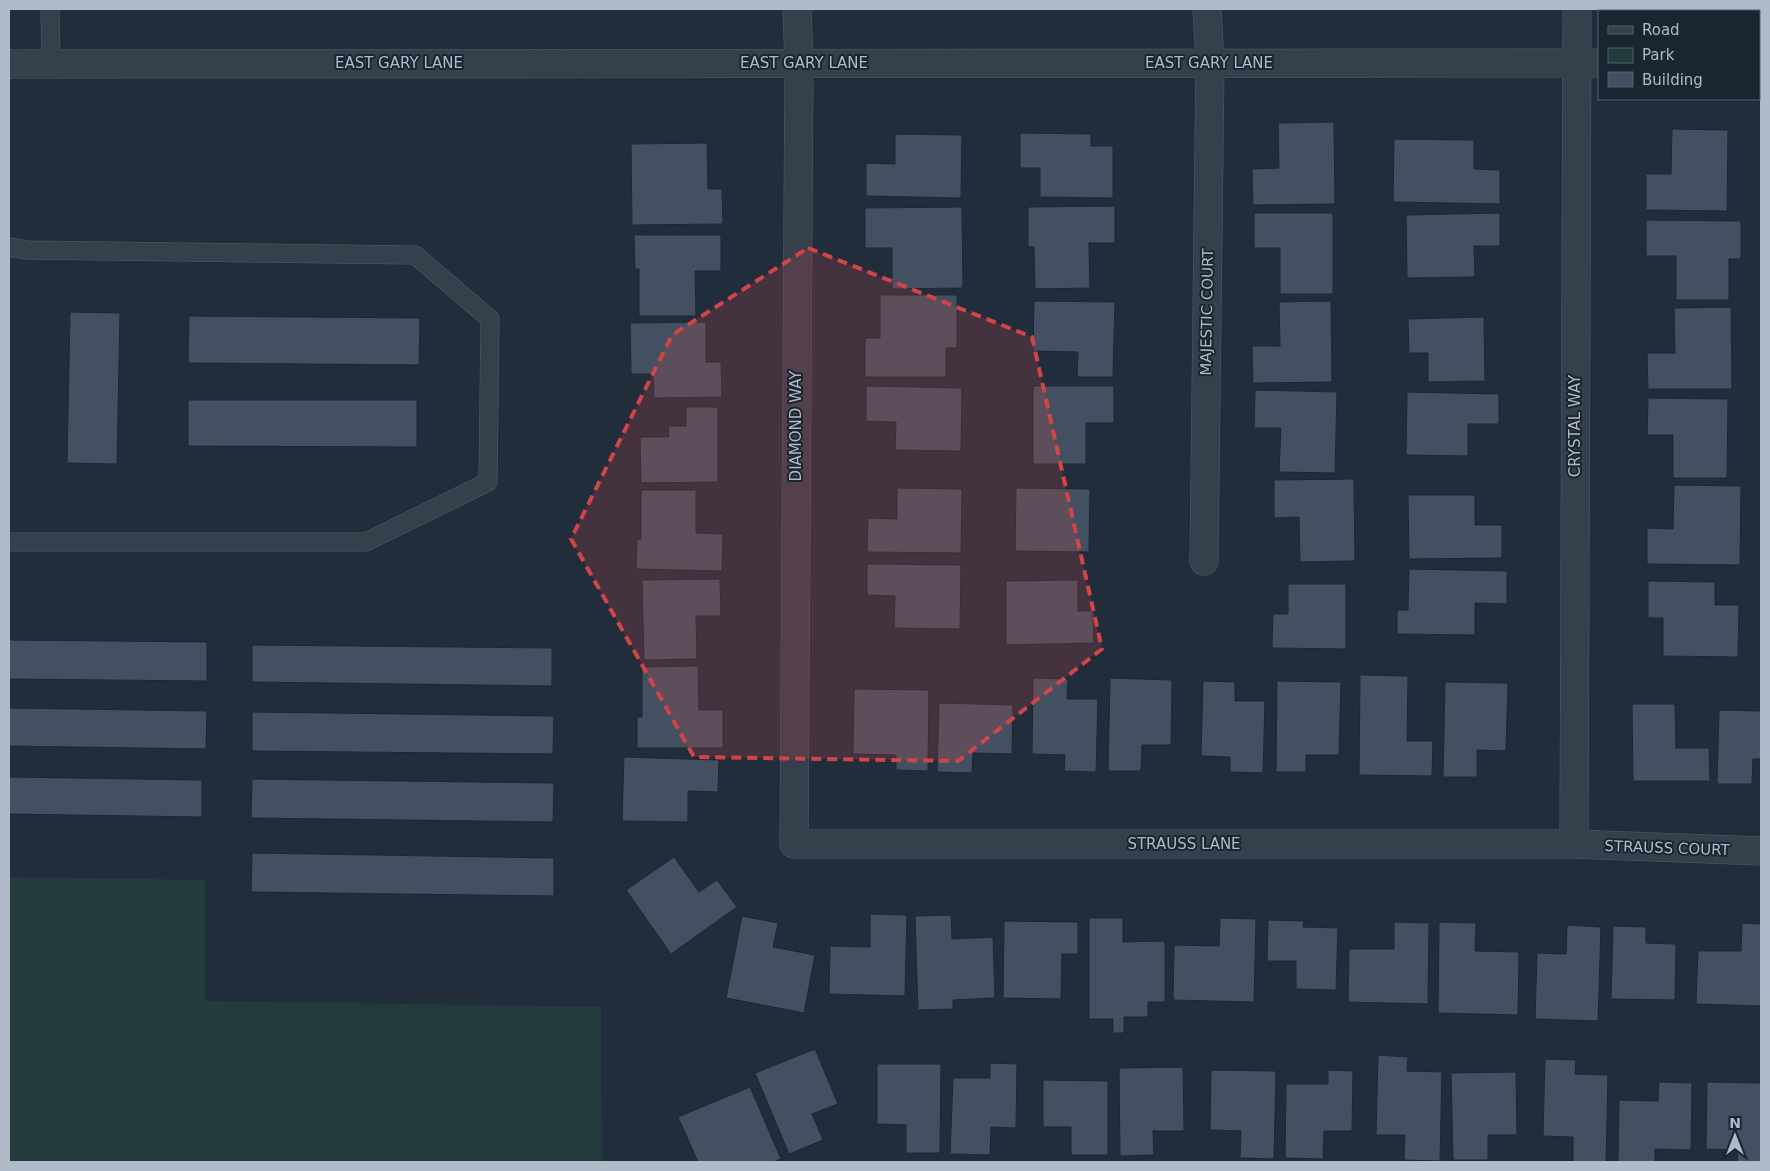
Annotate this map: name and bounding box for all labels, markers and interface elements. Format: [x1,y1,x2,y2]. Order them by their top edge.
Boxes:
legend [1598,10,1760,100]
text: Road [1642,21,1680,39]
text: Park [1642,46,1675,64]
street label: EAST GARY LANE [335,54,463,72]
street label: EAST GARY LANE [740,54,868,72]
street label: EAST GARY LANE [1145,54,1273,72]
text: Building [1642,71,1703,89]
street label: MAJESTIC COURT [1197,247,1217,376]
street label: DIAMOND WAY [787,370,805,481]
street label: CRYSTAL WAY [1566,374,1584,477]
street label: STRAUSS LANE [1127,835,1241,853]
street label: STRAUSS COURT [1604,837,1731,859]
north arrow [1710,1111,1760,1161]
text: N [1729,1115,1741,1131]

